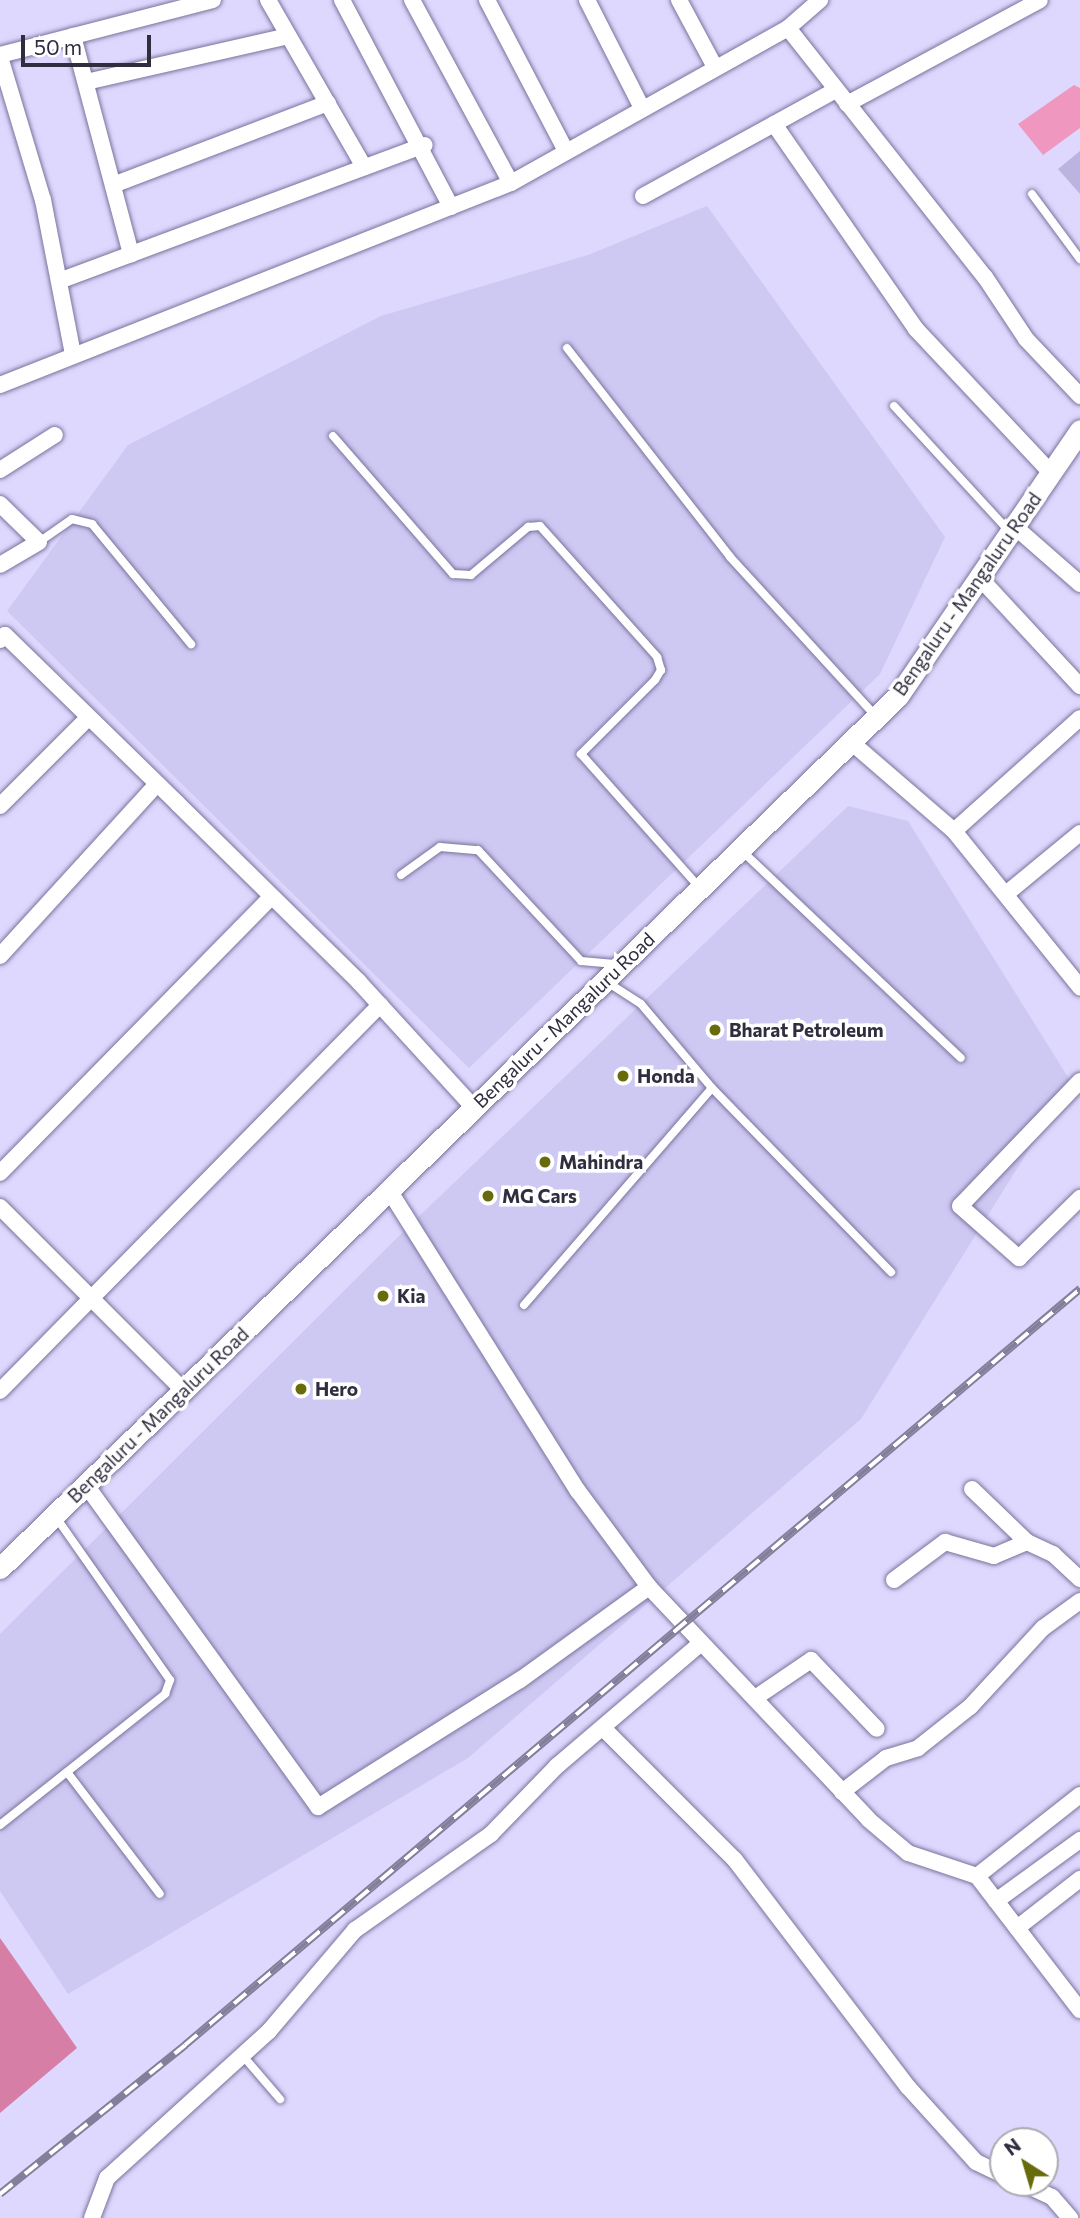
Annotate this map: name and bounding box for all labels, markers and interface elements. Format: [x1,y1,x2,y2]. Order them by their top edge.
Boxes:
scale bar [24,21,154,65]
text: 50 m [34,34,82,59]
street label: Bengaluru - Mangaluru Road [888,488,1046,700]
street label: Bengaluru - Mangaluru Road [469,927,659,1113]
place label: Bharat Petroleum [729,1019,883,1041]
marker: Bharat Petroleum [707,1022,723,1038]
place label: Honda [637,1065,695,1087]
marker: Honda [615,1068,631,1084]
place label: Mahindra [559,1151,643,1173]
marker: Mahindra [537,1154,553,1170]
place label: MG Cars [502,1185,577,1207]
marker: MG Cars [480,1188,496,1204]
place label: Kia [397,1285,426,1307]
marker: Kia [375,1288,391,1304]
street label: Bengaluru - Mangaluru Road [63,1322,253,1508]
place label: Hero [315,1378,358,1400]
marker: Hero [293,1381,309,1397]
north arrow [989,2127,1059,2197]
text: N [1000,2133,1025,2160]

